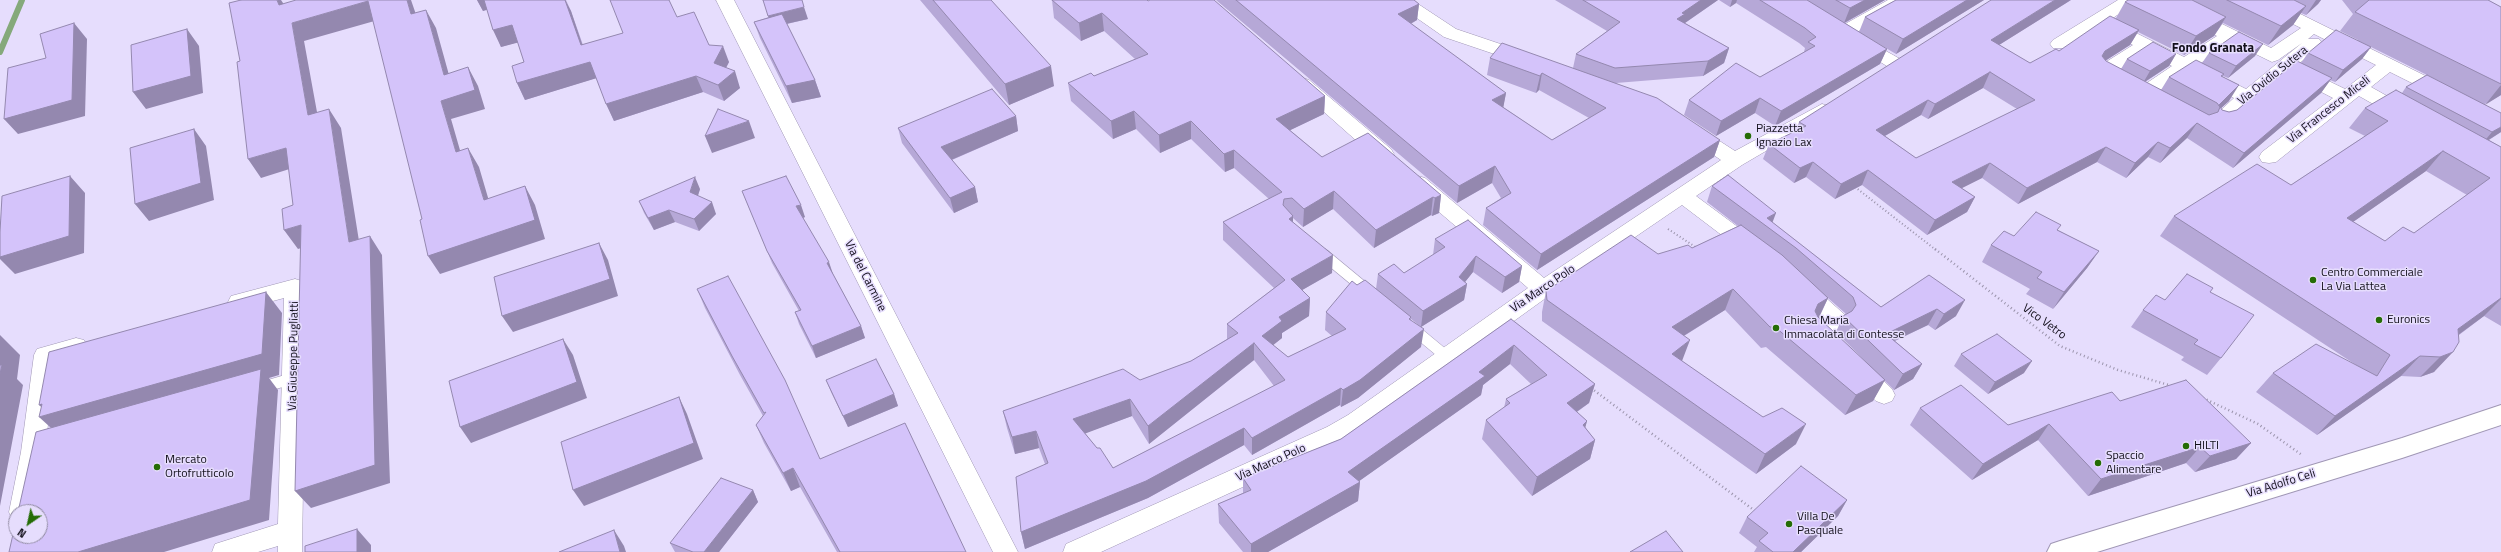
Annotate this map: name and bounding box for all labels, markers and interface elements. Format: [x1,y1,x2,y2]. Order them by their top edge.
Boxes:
district label: Fondo Granata [2172,41,2254,57]
street label: Via Ovidio Sutera [2235,43,2311,109]
street label: Via Francesco Miceli [2285,73,2373,147]
place label: Piazzetta Ignazio Lax [1756,122,1812,150]
marker: Piazzetta Ignazio Lax [1743,131,1753,141]
street label: Via del Carmine [841,238,889,314]
street label: Via Marco Polo [1508,262,1578,316]
place label: Centro Commerciale La Via Lattea [2321,266,2423,294]
marker: Centro Commerciale La Via Lattea [2308,275,2318,285]
street label: Via Giuseppe Pugliatti [286,301,302,411]
street label: Vico Vetro [2019,301,2069,343]
place label: Euronics [2387,313,2430,327]
place label: Chiesa Maria Immacolata di Contesse [1784,314,1904,342]
marker: Euronics [2374,315,2384,325]
marker: Chiesa Maria Immacolata di Contesse [1771,323,1781,333]
place label: HILTI [2194,439,2219,453]
street label: Via Marco Polo [1234,441,1308,485]
marker: HILTI [2181,441,2191,451]
place label: Spaccio Alimentare [2106,449,2161,477]
place label: Mercato Ortofrutticolo [165,453,234,481]
marker: Spaccio Alimentare [2093,458,2103,468]
marker: Mercato Ortofrutticolo [152,462,162,472]
street label: Via Adolfo Celi [2245,467,2317,501]
north arrow [8,504,48,544]
place label: Villa De Pasquale [1797,510,1843,538]
marker: Villa De Pasquale [1784,519,1794,529]
text: N [14,524,29,542]

